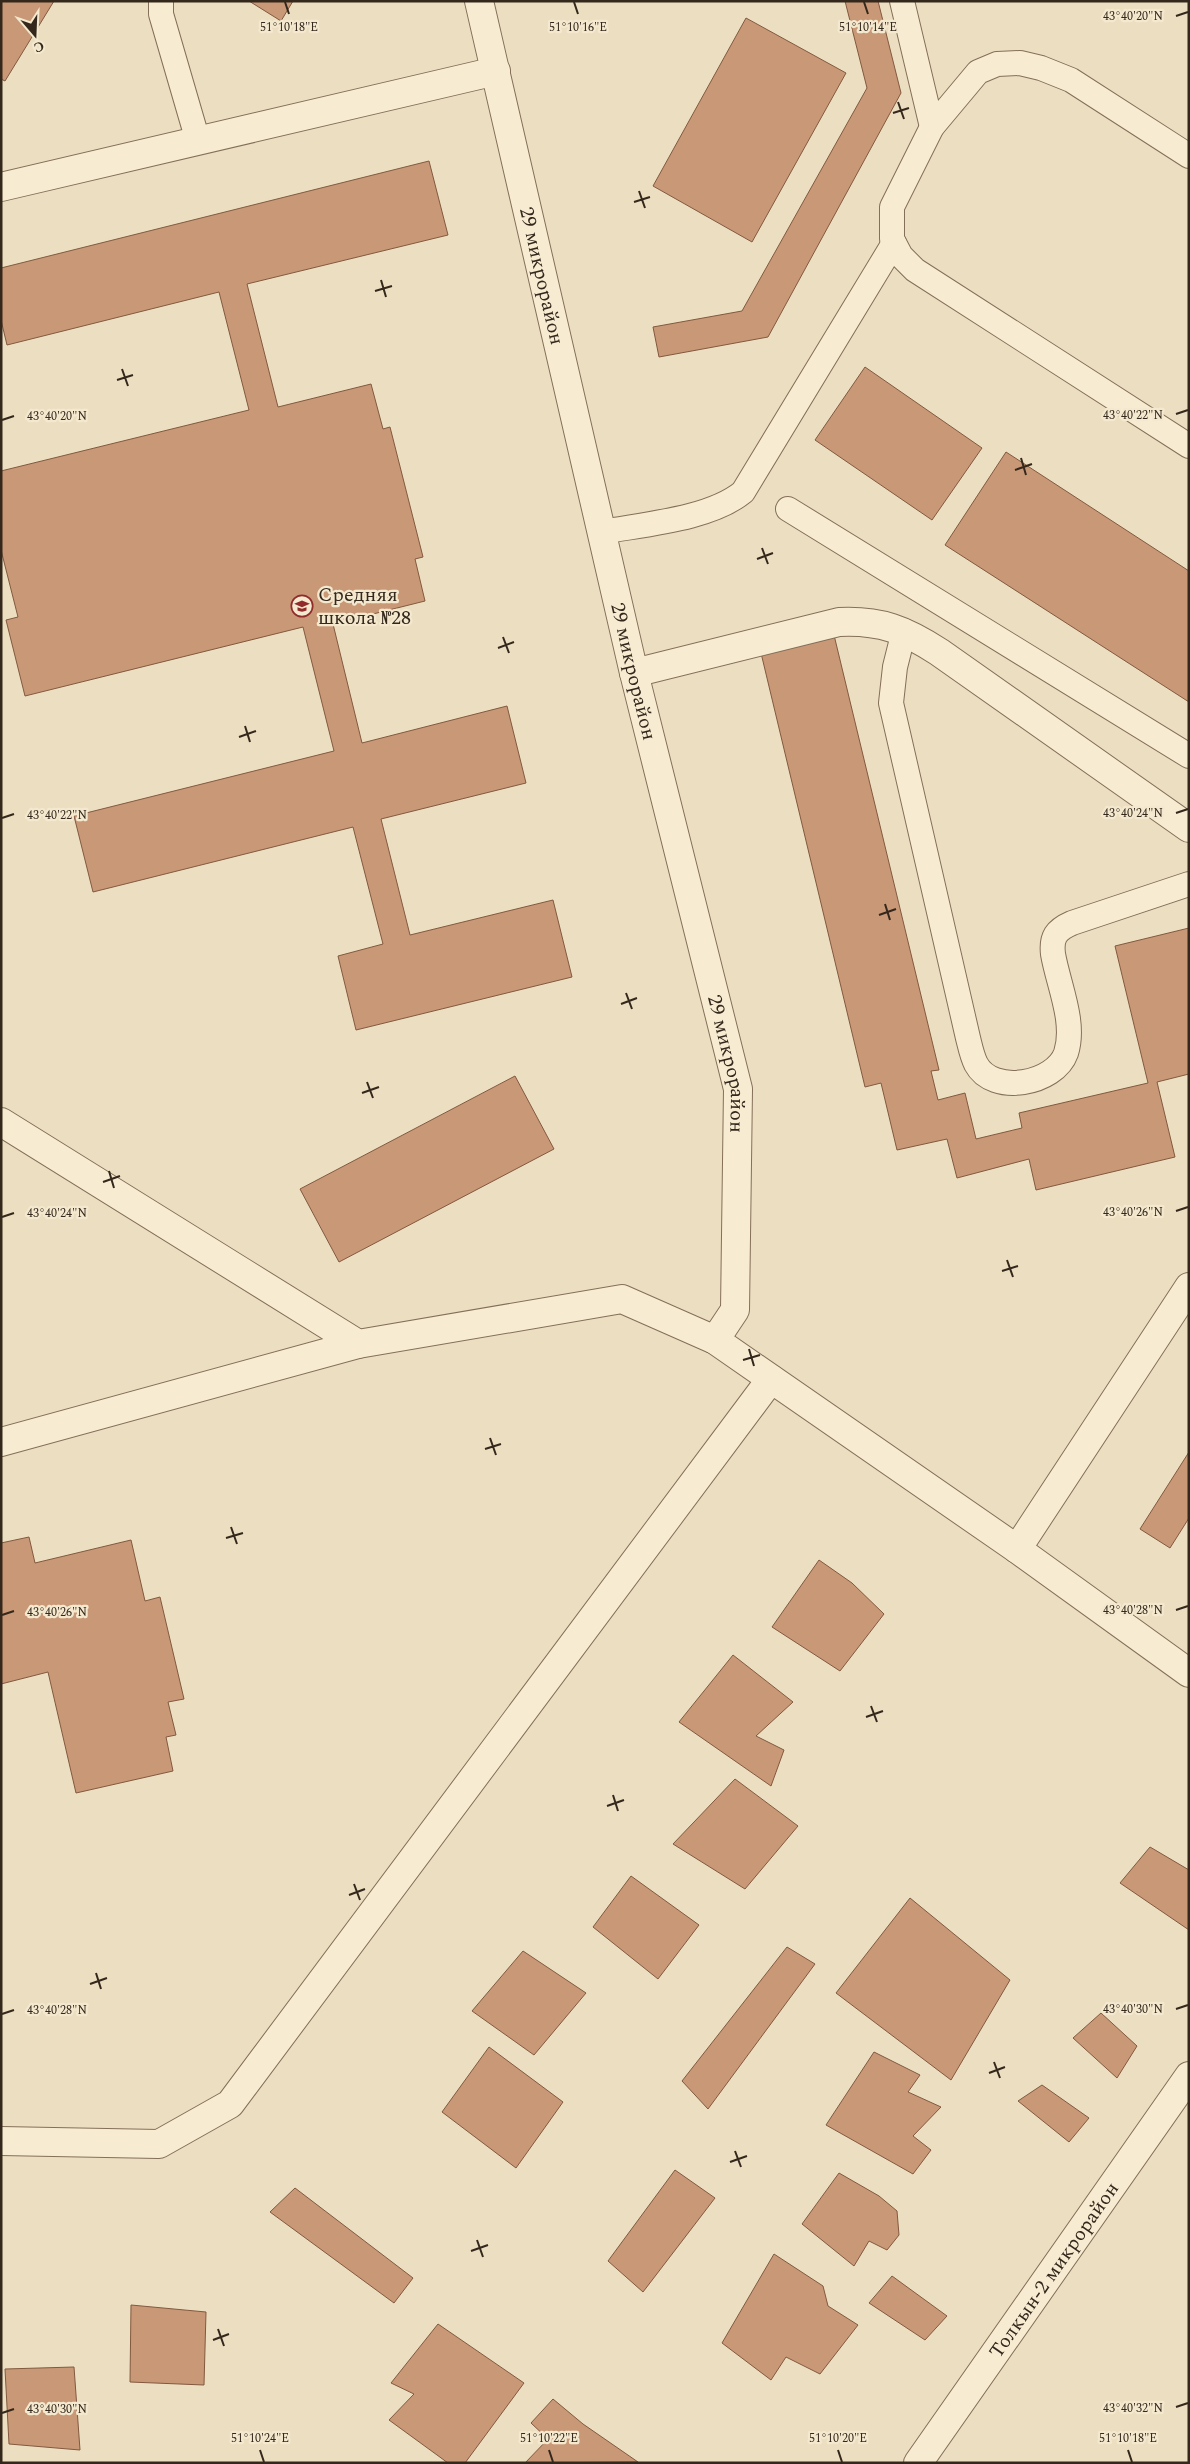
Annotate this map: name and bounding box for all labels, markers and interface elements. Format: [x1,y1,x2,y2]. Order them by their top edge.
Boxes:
text: 43°40'20"N [1103,7,1163,26]
north arrow [10,10,60,60]
text: 51°10'18"E [260,18,318,37]
text: 51°10'16"E [549,18,607,37]
text: 51°10'14"E [839,18,897,37]
text: С [31,35,47,58]
street label: 29 микрорайон [511,204,572,348]
text: 43°40'22"N [1103,406,1163,425]
text: 43°40'20"N [27,407,87,426]
place label: Средняя школа №28 [318,580,411,633]
school or university icon: Средняя школа №28 [290,594,314,618]
street label: 29 микрорайон [602,600,664,743]
text: 43°40'24"N [1103,804,1163,823]
text: 43°40'22"N [27,806,87,825]
street label: 29 микрорайон [699,992,752,1133]
text: 43°40'26"N [1103,1203,1163,1222]
text: 43°40'24"N [27,1204,87,1223]
text: 43°40'28"N [1103,1601,1163,1620]
text: 43°40'26"N [27,1603,87,1622]
text: 43°40'30"N [1103,2000,1163,2019]
text: 43°40'28"N [27,2001,87,2020]
street label: Толкын-2 микрорайон [982,2176,1127,2365]
text: 43°40'32"N [1103,2399,1163,2418]
text: 43°40'30"N [27,2400,87,2419]
text: 51°10'24"E [231,2429,289,2448]
text: 51°10'22"E [520,2429,578,2448]
text: 51°10'20"E [809,2429,867,2448]
text: 51°10'18"E [1099,2429,1157,2448]

